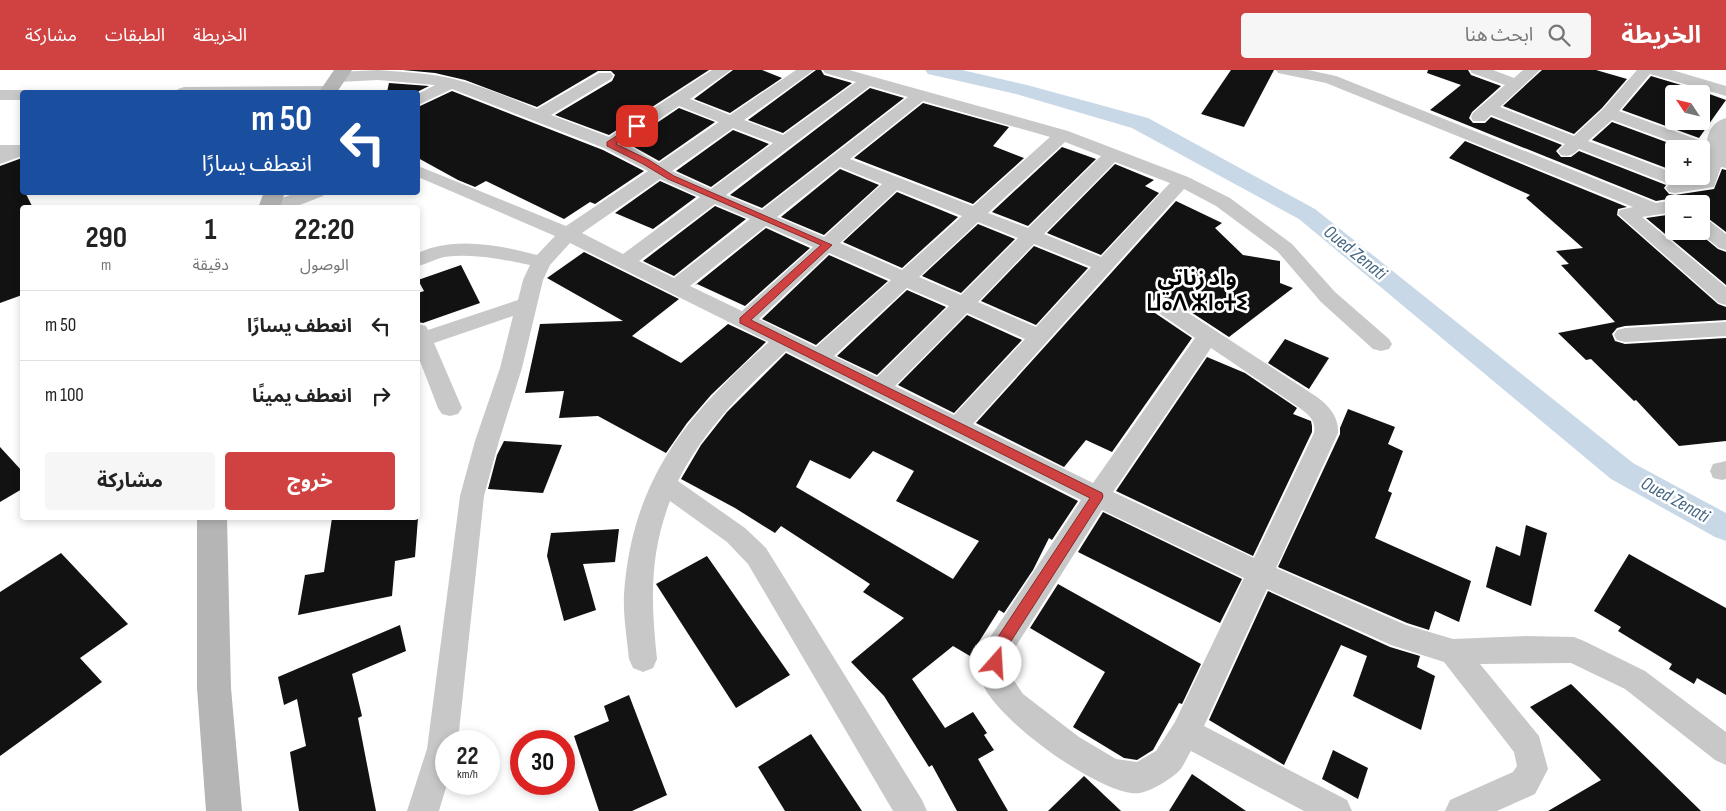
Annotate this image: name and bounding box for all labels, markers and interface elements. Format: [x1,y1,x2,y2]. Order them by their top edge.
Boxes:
search box [1241,13,1591,58]
icon: search [1545,21,1573,49]
text: الخريطة [1621,21,1701,50]
text: ابحث هنا [1465,24,1533,47]
text: مشاركة [25,25,77,46]
text: الطبقات [105,25,165,46]
text: الخريطة [193,25,247,46]
north arrow [1665,85,1710,130]
map controls [1665,85,1710,240]
text: 50 m [251,98,312,141]
pin [616,105,658,147]
icon: left [330,110,395,175]
icon: arrive [623,112,651,140]
button: + [1665,140,1710,185]
text: انعطف يسارًا [202,151,312,178]
button: − [1665,195,1710,240]
text: 1 [205,212,217,248]
text: 22:20 [294,212,355,248]
text: 290 [85,220,127,256]
water label: Oued Zenati [1319,221,1392,286]
text: m [101,256,111,275]
text: دقيقة [192,256,229,275]
text: الوصول [300,256,349,275]
district label: واد زناتي ⵡⴰⴷ ⵣⵏⴰⵜⵉ [1146,265,1248,317]
icon: left [367,312,395,340]
text: 50 m [45,314,76,337]
text: انعطف يسارًا [247,315,352,338]
icon: right [367,382,395,410]
text: 100 m [45,384,84,407]
text: انعطف يمينًا [252,385,352,408]
button: مشاركة [45,452,215,510]
button: خروج [225,452,395,510]
water label: Oued Zenati [1637,472,1714,528]
position arrow [969,636,1021,688]
speed limit sign: 30 [510,730,575,795]
text: 22 [457,741,478,772]
text: km/h [457,767,478,782]

